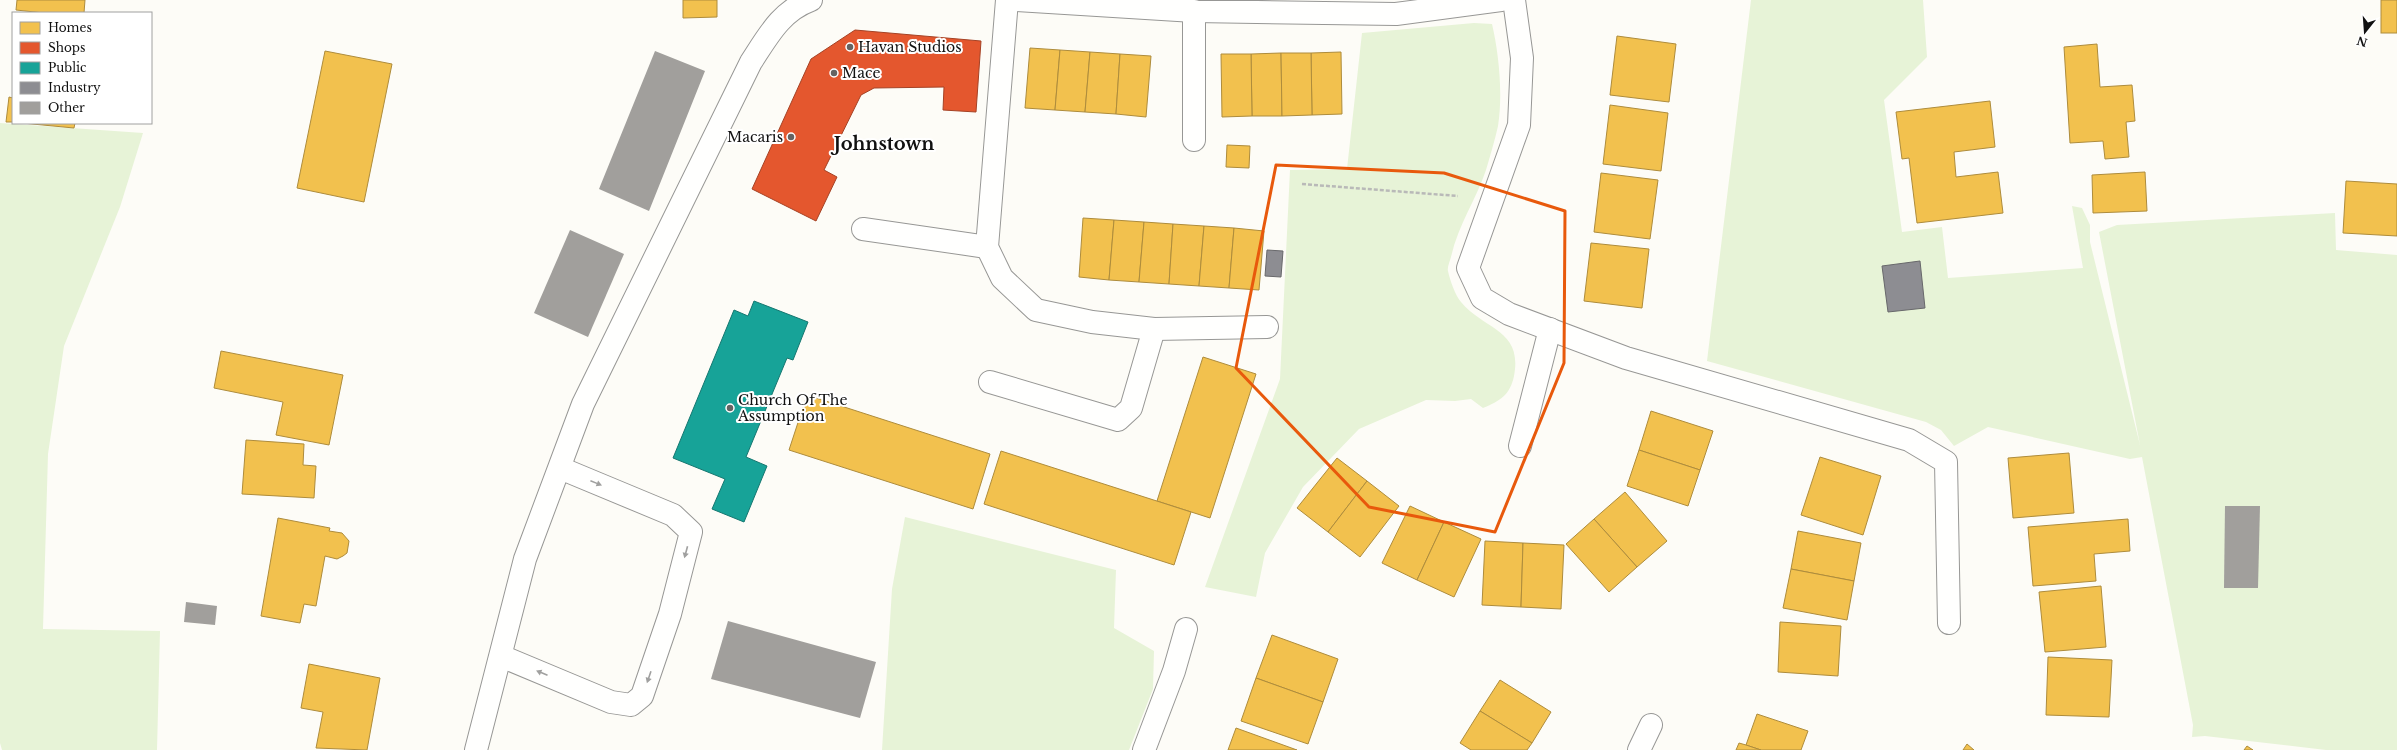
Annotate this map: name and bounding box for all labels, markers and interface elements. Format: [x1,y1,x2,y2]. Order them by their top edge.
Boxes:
legend [12,12,152,124]
north arrow [2345,12,2385,52]
text: Homes [48,20,92,35]
text: N [2354,33,2369,50]
place label: Havan Studios [858,38,962,56]
text: Shops [48,40,85,55]
marker: Havan Studios [845,42,855,52]
text: Public [48,60,87,75]
place label: Mace [842,64,881,82]
marker: Mace [829,68,839,78]
text: Industry [48,80,101,95]
text: Other [48,100,85,115]
place label: Macaris [727,128,783,146]
marker: Macaris [786,132,796,142]
district label: Johnstown [830,133,934,155]
place label: Church Of The Assumption [737,391,847,425]
marker: Church Of The Assumption [725,403,735,413]
one-way arrow [590,480,602,486]
one-way arrow [683,546,689,558]
one-way arrow [536,670,547,676]
one-way arrow [645,671,651,683]

